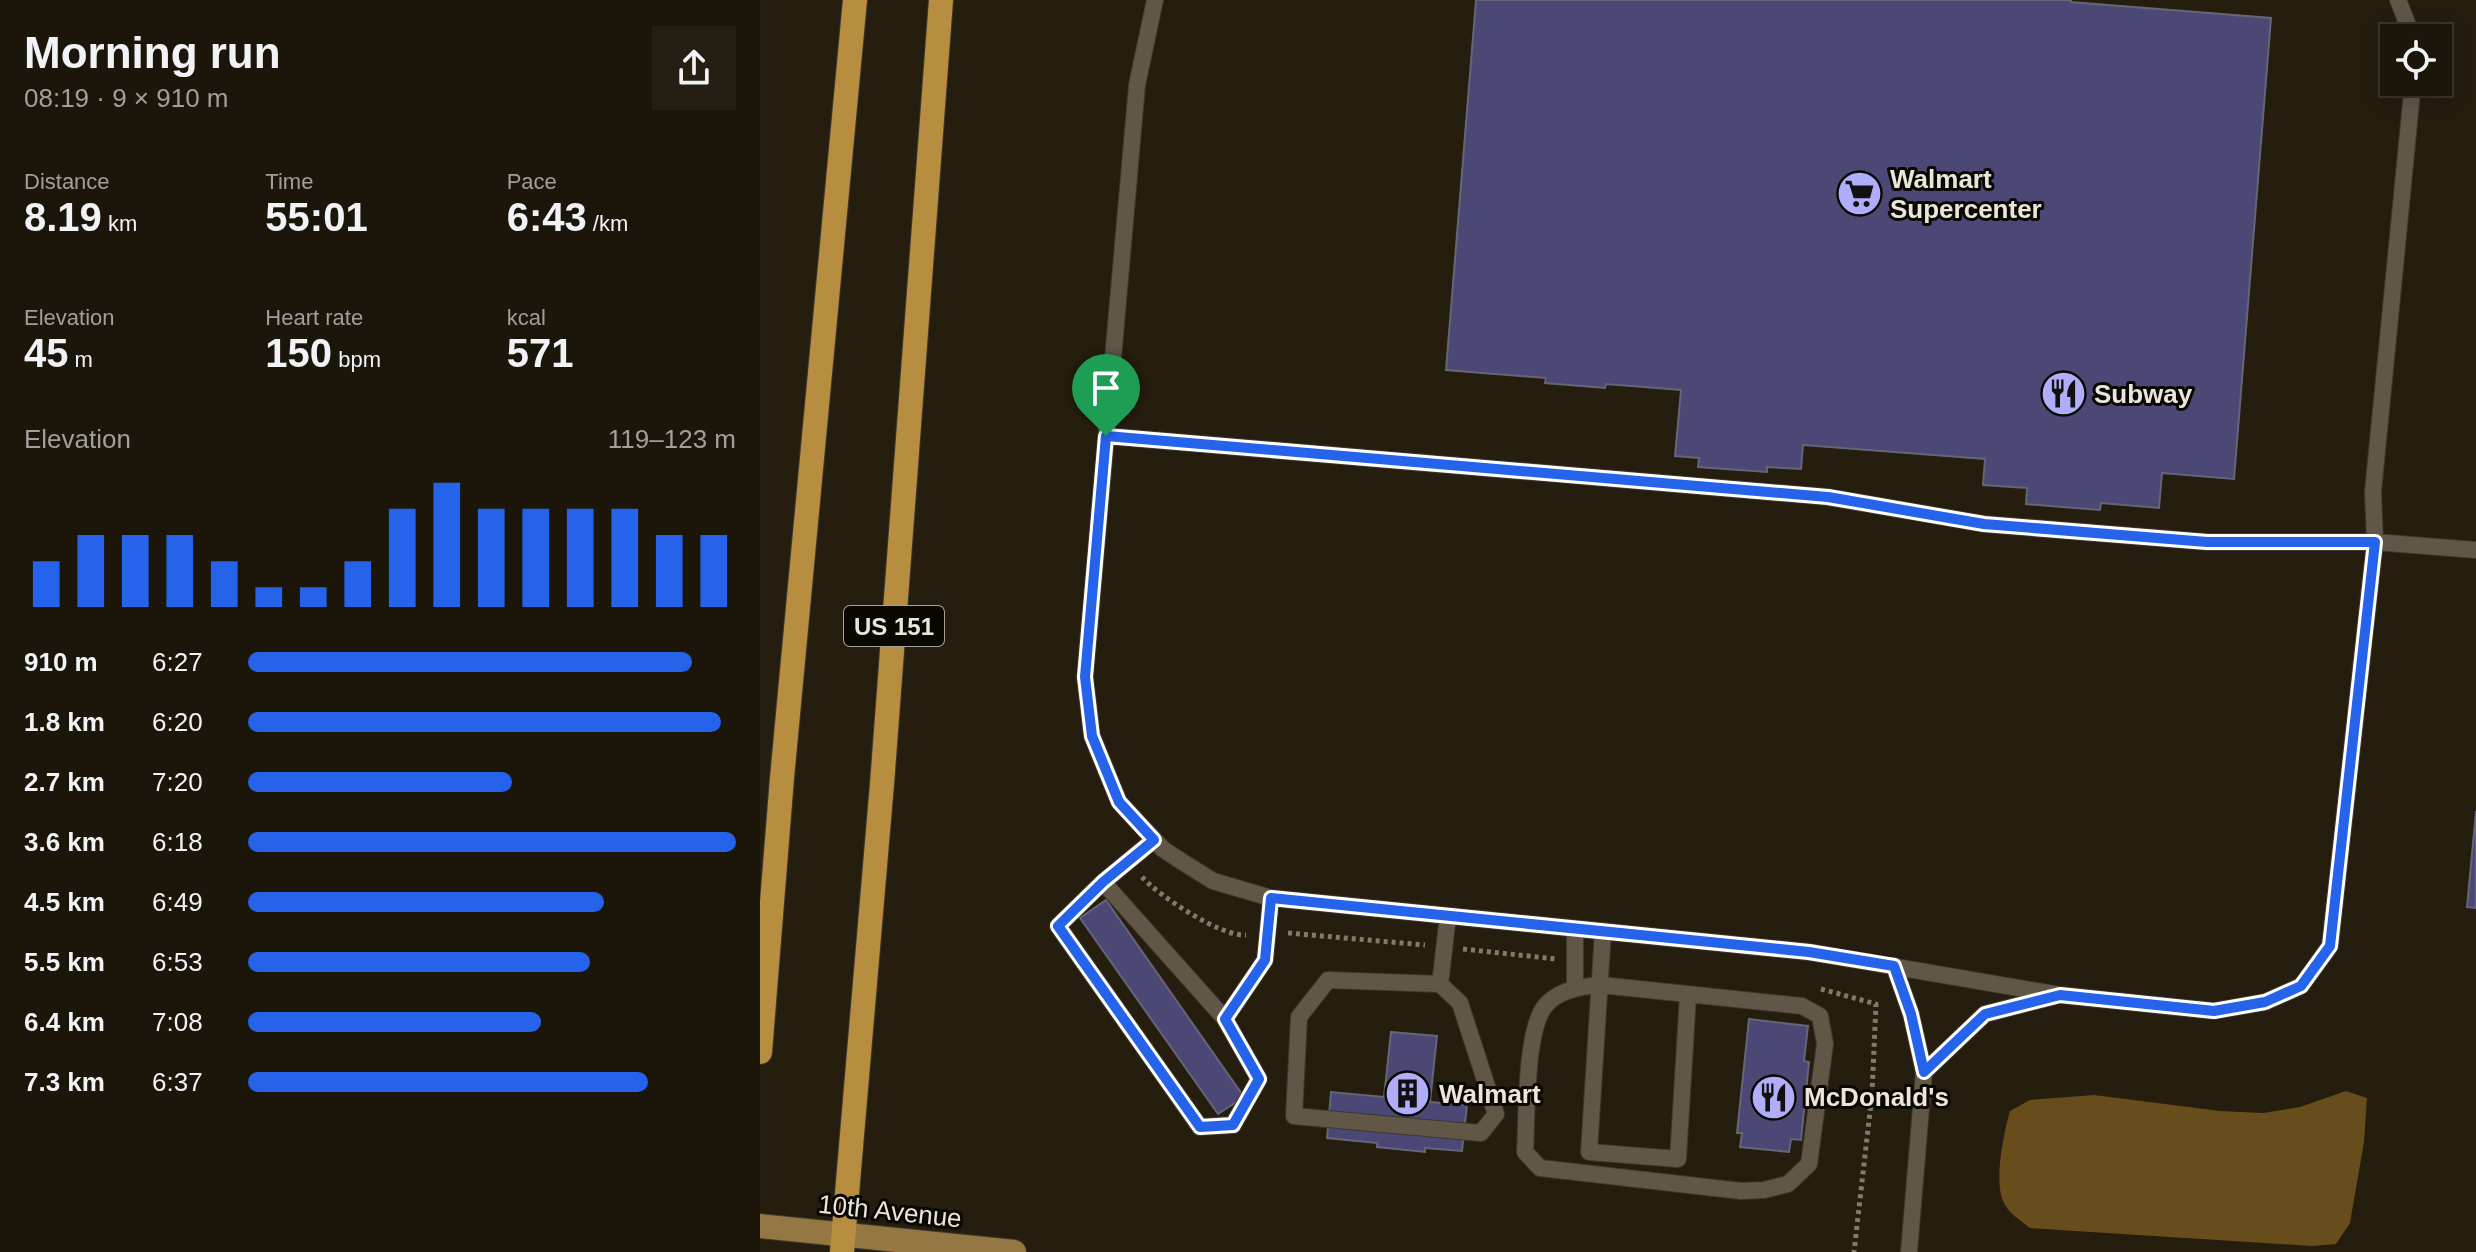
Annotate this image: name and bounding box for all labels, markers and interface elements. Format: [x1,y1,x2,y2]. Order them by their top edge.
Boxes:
map controls [2380,24,2452,96]
button: locate [2380,24,2452,96]
button: share [652,26,736,110]
text: Morning run [24,28,281,77]
text: 08:19 · 9 × 910 m [24,83,229,113]
place label: Walmart Supercenter [1890,164,2042,224]
text: Distance [24,169,110,194]
text: Time [265,169,313,194]
text: Pace [507,169,557,194]
supermarket icon: Walmart Supercenter [1835,170,1883,218]
text: 8.19 [24,195,102,239]
text: 55:01 [265,195,368,239]
text: 6:43 [507,195,587,239]
text: km [102,211,137,236]
text: /km [587,211,628,236]
text: Elevation [24,305,115,330]
text: Heart rate [265,305,363,330]
text: kcal [507,305,546,330]
text: 45 [24,331,69,375]
text: 150 [265,331,332,375]
text: 571 [507,331,573,375]
text: m [69,347,93,372]
text: bpm [332,347,381,372]
pin [1072,354,1140,436]
icon: arrive [1084,366,1128,410]
restaurant icon: Subway [2039,370,2087,418]
place label: Subway [2094,379,2193,409]
text: Elevation [24,424,131,454]
text: 119–123 m [608,424,736,454]
road number: US 151 [844,606,944,646]
text: 910 m [24,647,98,677]
text: 6:27 [152,647,203,677]
text: 1.8 km [24,707,105,737]
text: 6:20 [152,707,203,737]
text: 2.7 km [24,767,105,797]
text: 7:20 [152,767,203,797]
text: 3.6 km [24,827,105,857]
text: 6:18 [152,827,203,857]
text: 4.5 km [24,887,105,917]
text: 6:49 [152,887,203,917]
text: 5.5 km [24,947,105,977]
text: 6:53 [152,947,203,977]
text: 6.4 km [24,1007,105,1037]
text: 7:08 [152,1007,203,1037]
text: 7.3 km [24,1067,105,1097]
text: 6:37 [152,1067,203,1097]
building icon: Walmart [1384,1070,1432,1118]
restaurant icon: McDonald's [1749,1073,1797,1121]
place label: Walmart [1439,1079,1541,1109]
place label: McDonald's [1804,1082,1949,1112]
street label: 10th Avenue [817,1189,963,1233]

